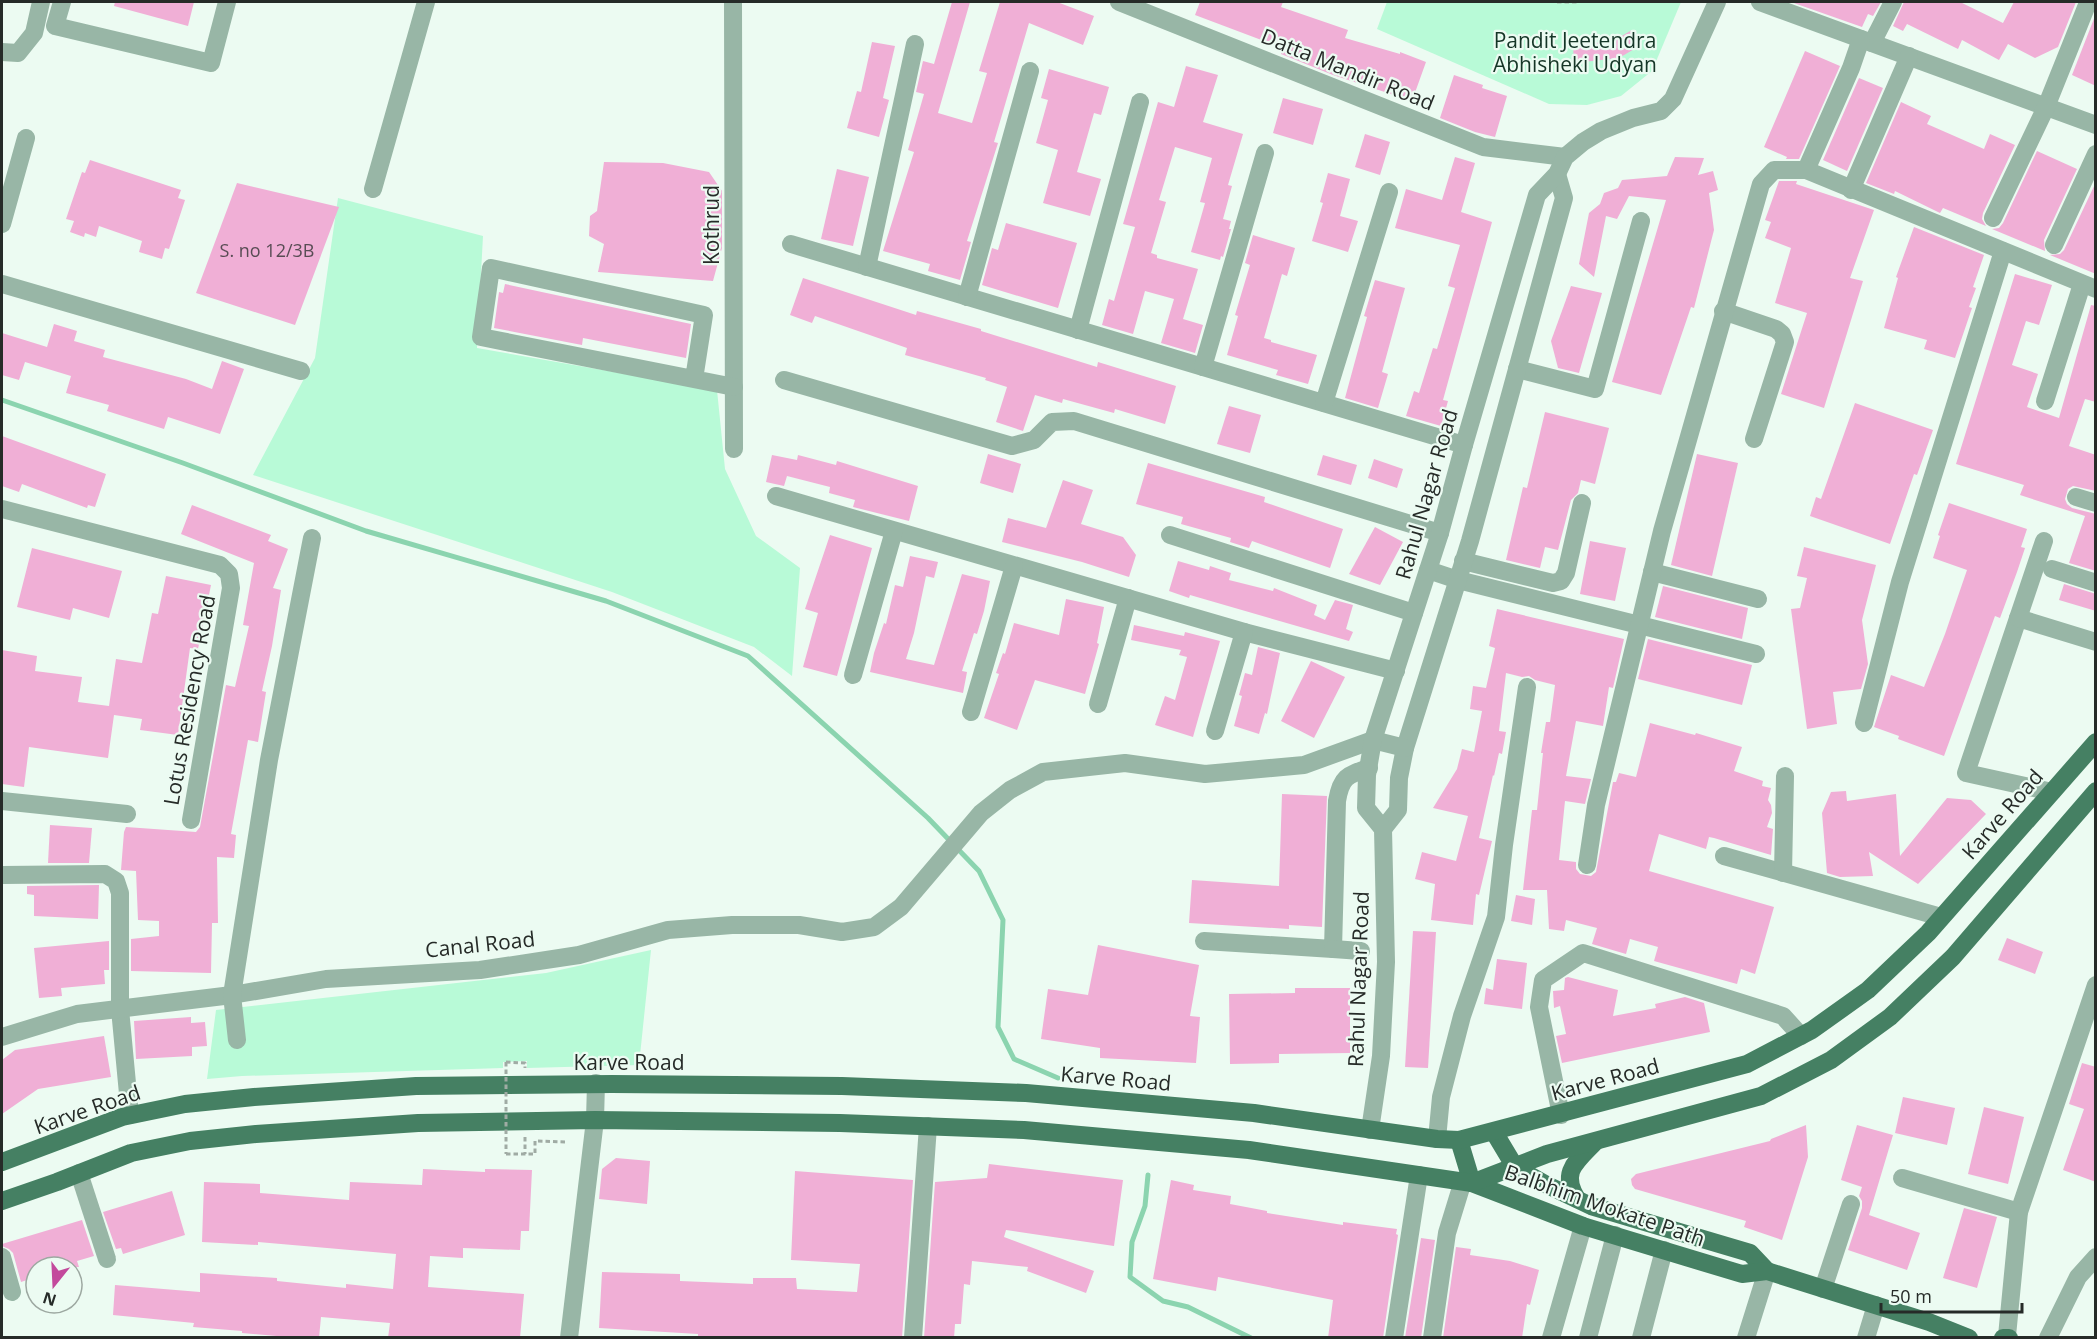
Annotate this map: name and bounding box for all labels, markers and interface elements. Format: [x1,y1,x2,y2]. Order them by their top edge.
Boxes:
street label: Datta Mandir Road [1257,21,1439,117]
park label: Pandit Jeetendra Abhisheki Udyan [1493,26,1657,78]
street label: Kothrud [697,185,725,265]
house number: S. no 12/3B [220,238,314,262]
street label: Rahul Nagar Road [1388,406,1464,582]
street label: Lotus Residency Road [157,593,221,807]
street label: Karve Road [1955,763,2049,865]
street label: Rahul Nagar Road [1341,891,1375,1067]
street label: Canal Road [424,924,536,964]
street label: Karve Road [574,1048,684,1076]
street label: Karve Road [1548,1051,1662,1107]
street label: Karve Road [1060,1059,1172,1097]
street label: Karve Road [30,1078,144,1140]
street label: Balbhim Mokate Path [1501,1158,1709,1252]
north arrow [24,1255,84,1315]
scale bar [1881,1276,2022,1314]
text: 50 m [1890,1284,1932,1308]
text: N [40,1287,59,1312]

